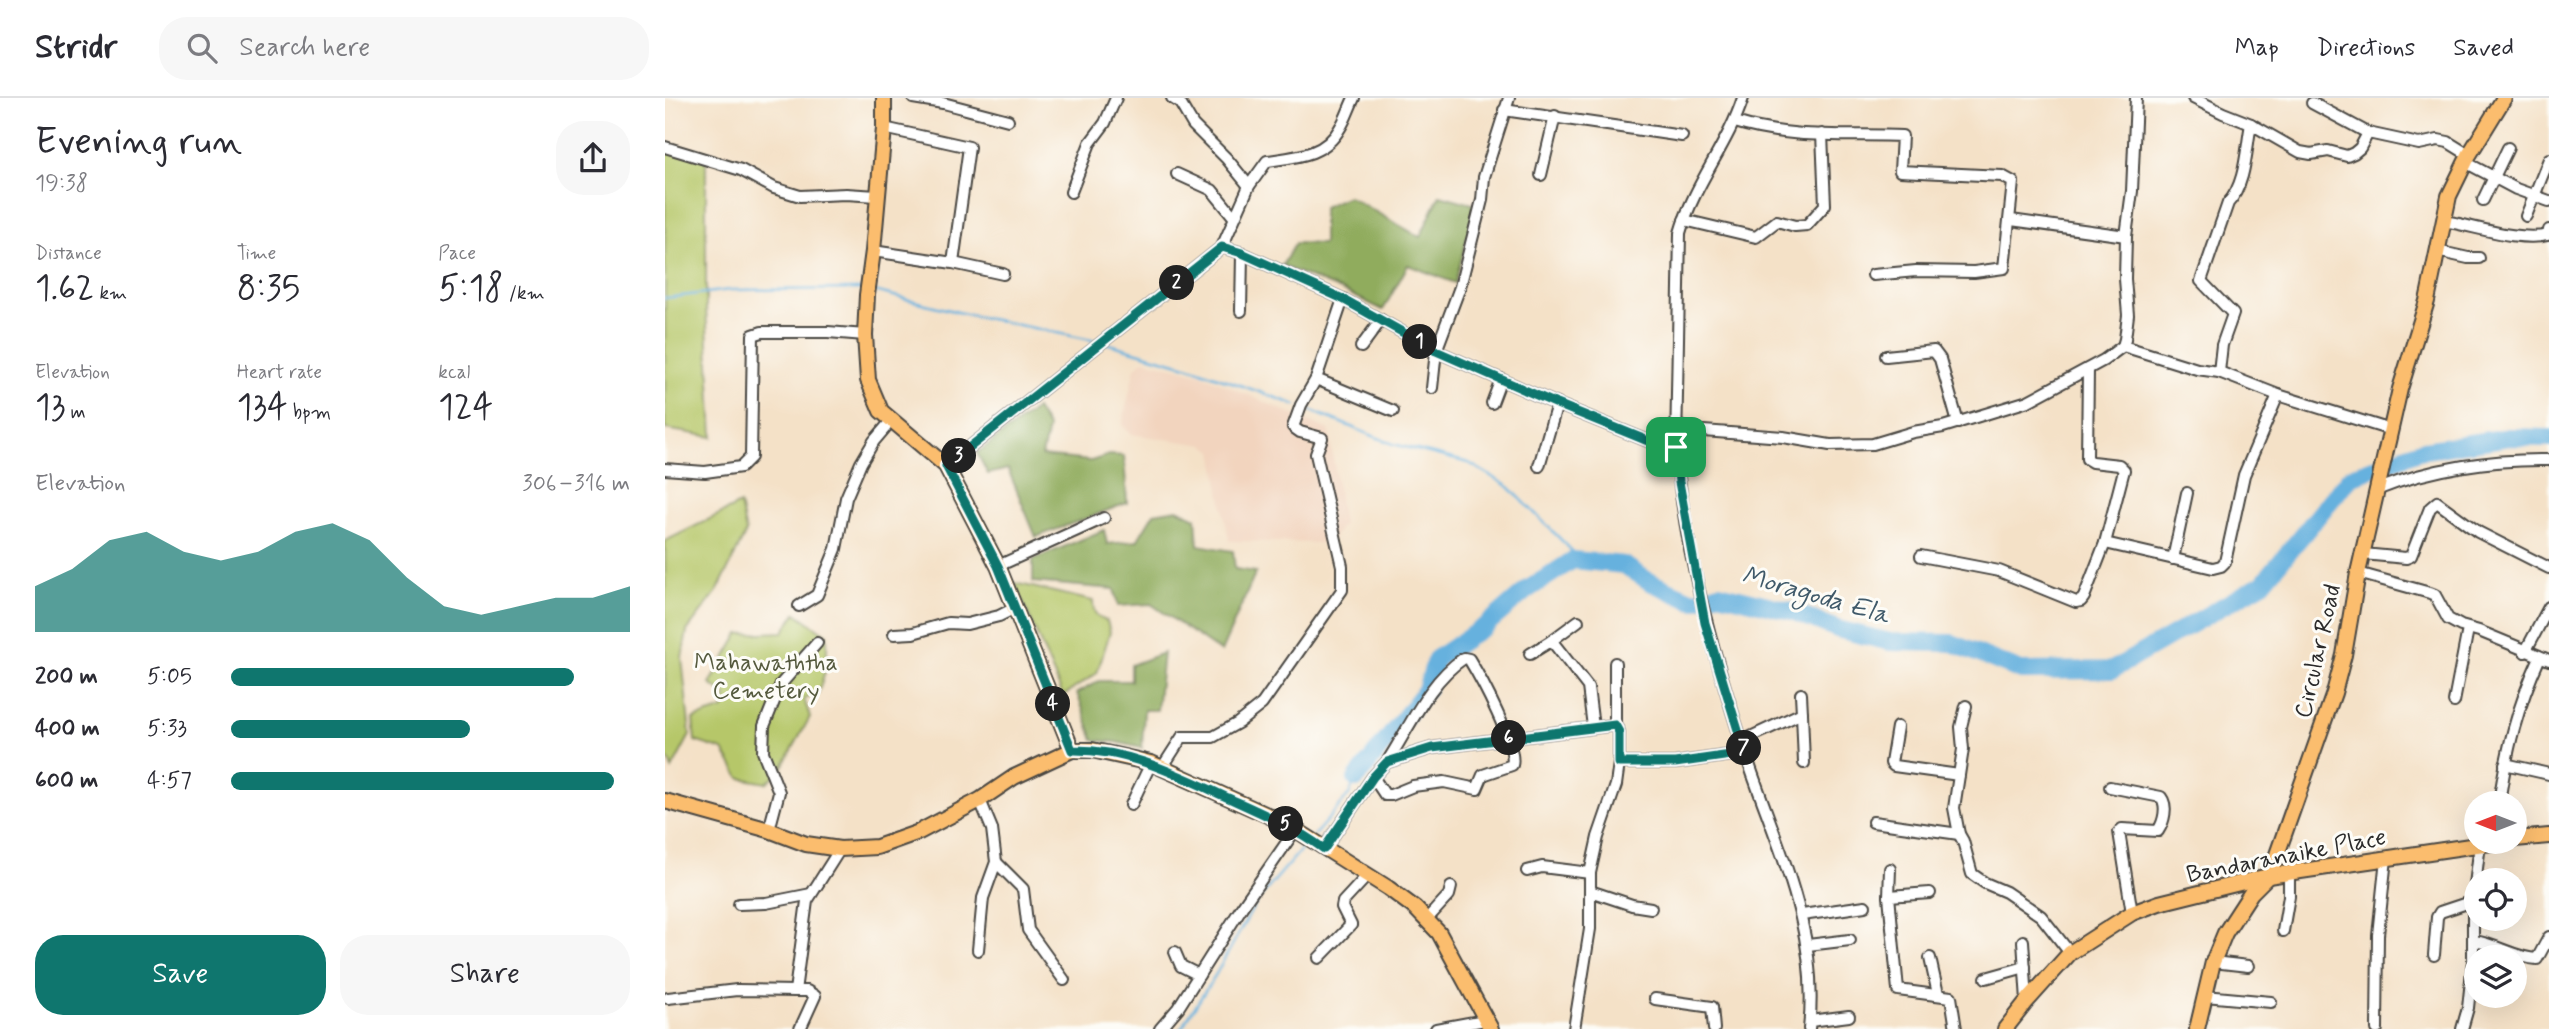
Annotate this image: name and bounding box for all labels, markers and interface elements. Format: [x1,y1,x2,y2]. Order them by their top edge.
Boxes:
search box [159,17,649,80]
text: Stridr [35,26,117,70]
icon: search [183,29,221,67]
text: Search here [239,31,370,65]
text: Map [2235,33,2279,64]
text: Directions [2317,33,2415,64]
text: Saved [2453,33,2514,64]
text: Evening run [35,118,242,167]
button: share [556,121,630,195]
text: 19:38 [35,169,88,199]
text: Distance [35,241,102,266]
text: Time [237,241,276,266]
text: Pace [438,241,476,266]
text: 1.62 [35,266,94,312]
text: 8:35 [237,266,300,312]
text: 5:18 [438,266,504,312]
pin: 2 [1159,266,1195,300]
text: 2 [1172,270,1181,295]
text: km [94,281,127,306]
text: /km [504,281,545,306]
pin: 1 [1403,324,1437,360]
text: 1 [1415,329,1424,354]
text: Elevation [35,360,110,385]
text: Heart rate [237,360,322,385]
text: kcal [438,360,470,385]
text: 13 [35,385,65,431]
text: 134 [237,385,288,431]
text: 124 [438,385,493,431]
text: m [65,400,86,425]
text: bpm [288,400,331,425]
pin [1646,417,1706,477]
icon: arrive [1657,428,1695,466]
pin: 3 [941,438,977,474]
text: 3 [954,443,963,468]
text: Elevation [35,469,126,499]
text: 306–316 m [522,469,630,499]
water label: Moragoda Ela [1737,559,1895,636]
street label: Circular Road [2288,581,2349,721]
park label: Mahawaththa Cemetery [694,648,838,707]
text: 200 m [35,662,98,692]
text: 5:05 [147,662,192,692]
pin: 4 [1035,686,1071,722]
text: 4 [1047,691,1058,716]
text: 400 m [35,714,100,744]
text: 5:33 [147,714,187,744]
pin: 6 [1491,720,1527,756]
text: 6 [1504,725,1513,750]
pin: 7 [1727,730,1761,766]
text: 7 [1738,735,1749,760]
text: 600 m [35,766,98,796]
text: 4:57 [147,766,192,796]
north arrow [2464,791,2527,854]
map controls [2464,791,2527,1008]
pin: 5 [1269,806,1303,842]
text: 5 [1280,811,1291,836]
street label: Bandaranaike Place [2184,822,2389,891]
button: locate [2464,868,2527,931]
button: Save [35,935,326,1015]
button: Share [340,935,630,1015]
button: layers [2464,945,2527,1008]

